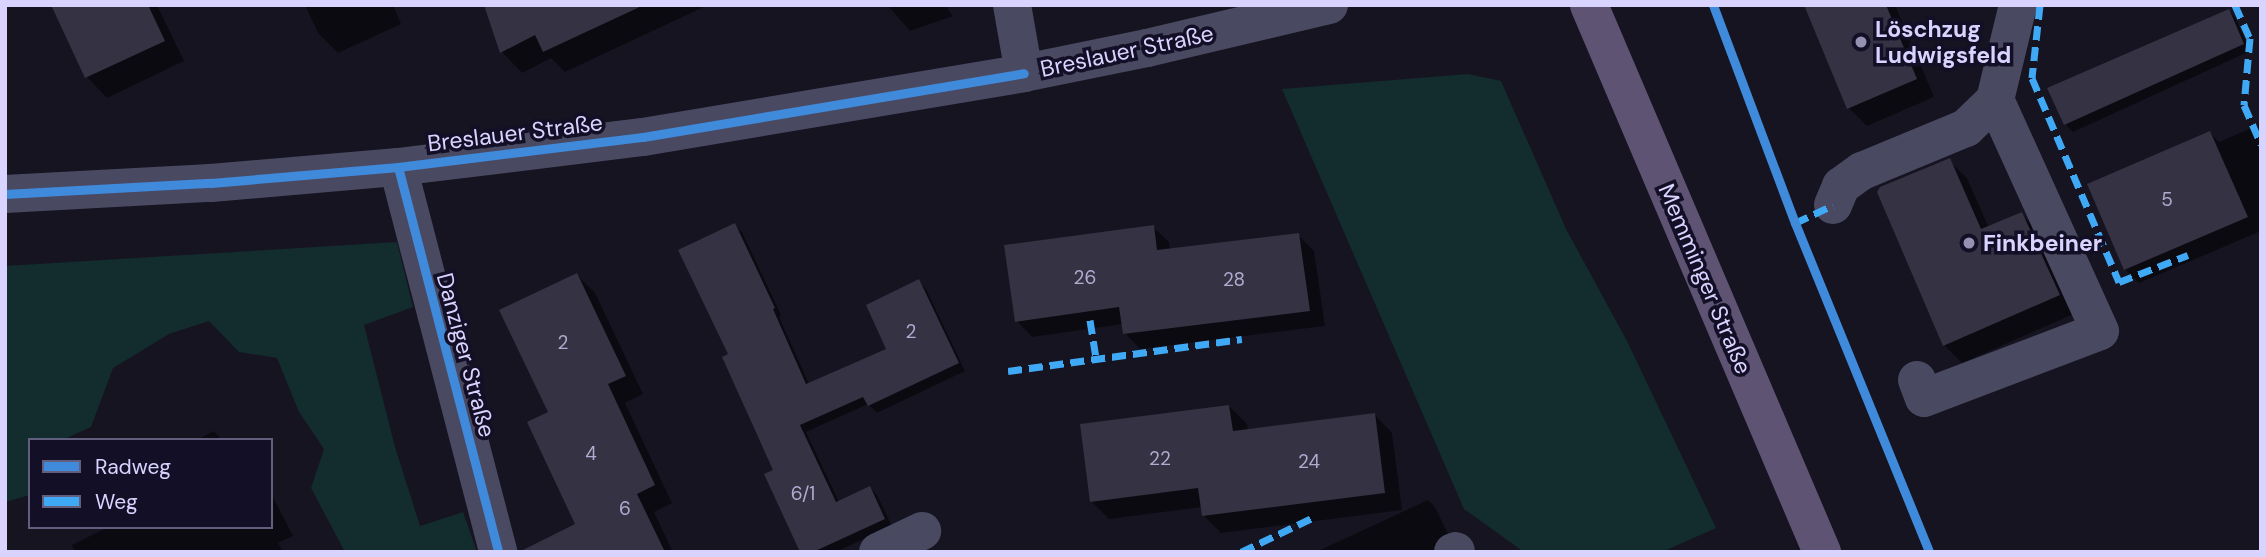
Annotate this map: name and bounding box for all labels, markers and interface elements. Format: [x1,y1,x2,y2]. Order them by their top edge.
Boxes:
place label: Löschzug Ludwigsfeld [1875,15,2011,69]
street label: Breslauer Straße [1038,19,1216,83]
marker: Löschzug Ludwigsfeld [1853,34,1869,50]
street label: Breslauer Straße [426,109,604,157]
street label: Memminger Straße [1653,180,1757,378]
house number: 5 [2161,189,2173,211]
place label: Finkbeiner [1983,229,2102,257]
marker: Finkbeiner [1961,235,1977,251]
house number: 26 [1074,267,1096,289]
house number: 28 [1223,269,1245,291]
street label: Danziger Straße [431,270,501,440]
house number: 2 [906,321,916,343]
house number: 2 [558,332,568,354]
legend [28,438,273,529]
house number: 4 [585,443,597,465]
house number: 22 [1149,448,1171,470]
house number: 24 [1298,451,1320,473]
text: Radweg [95,453,171,481]
house number: 6/1 [791,483,815,505]
text: Weg [95,488,138,516]
house number: 6 [619,498,631,520]

